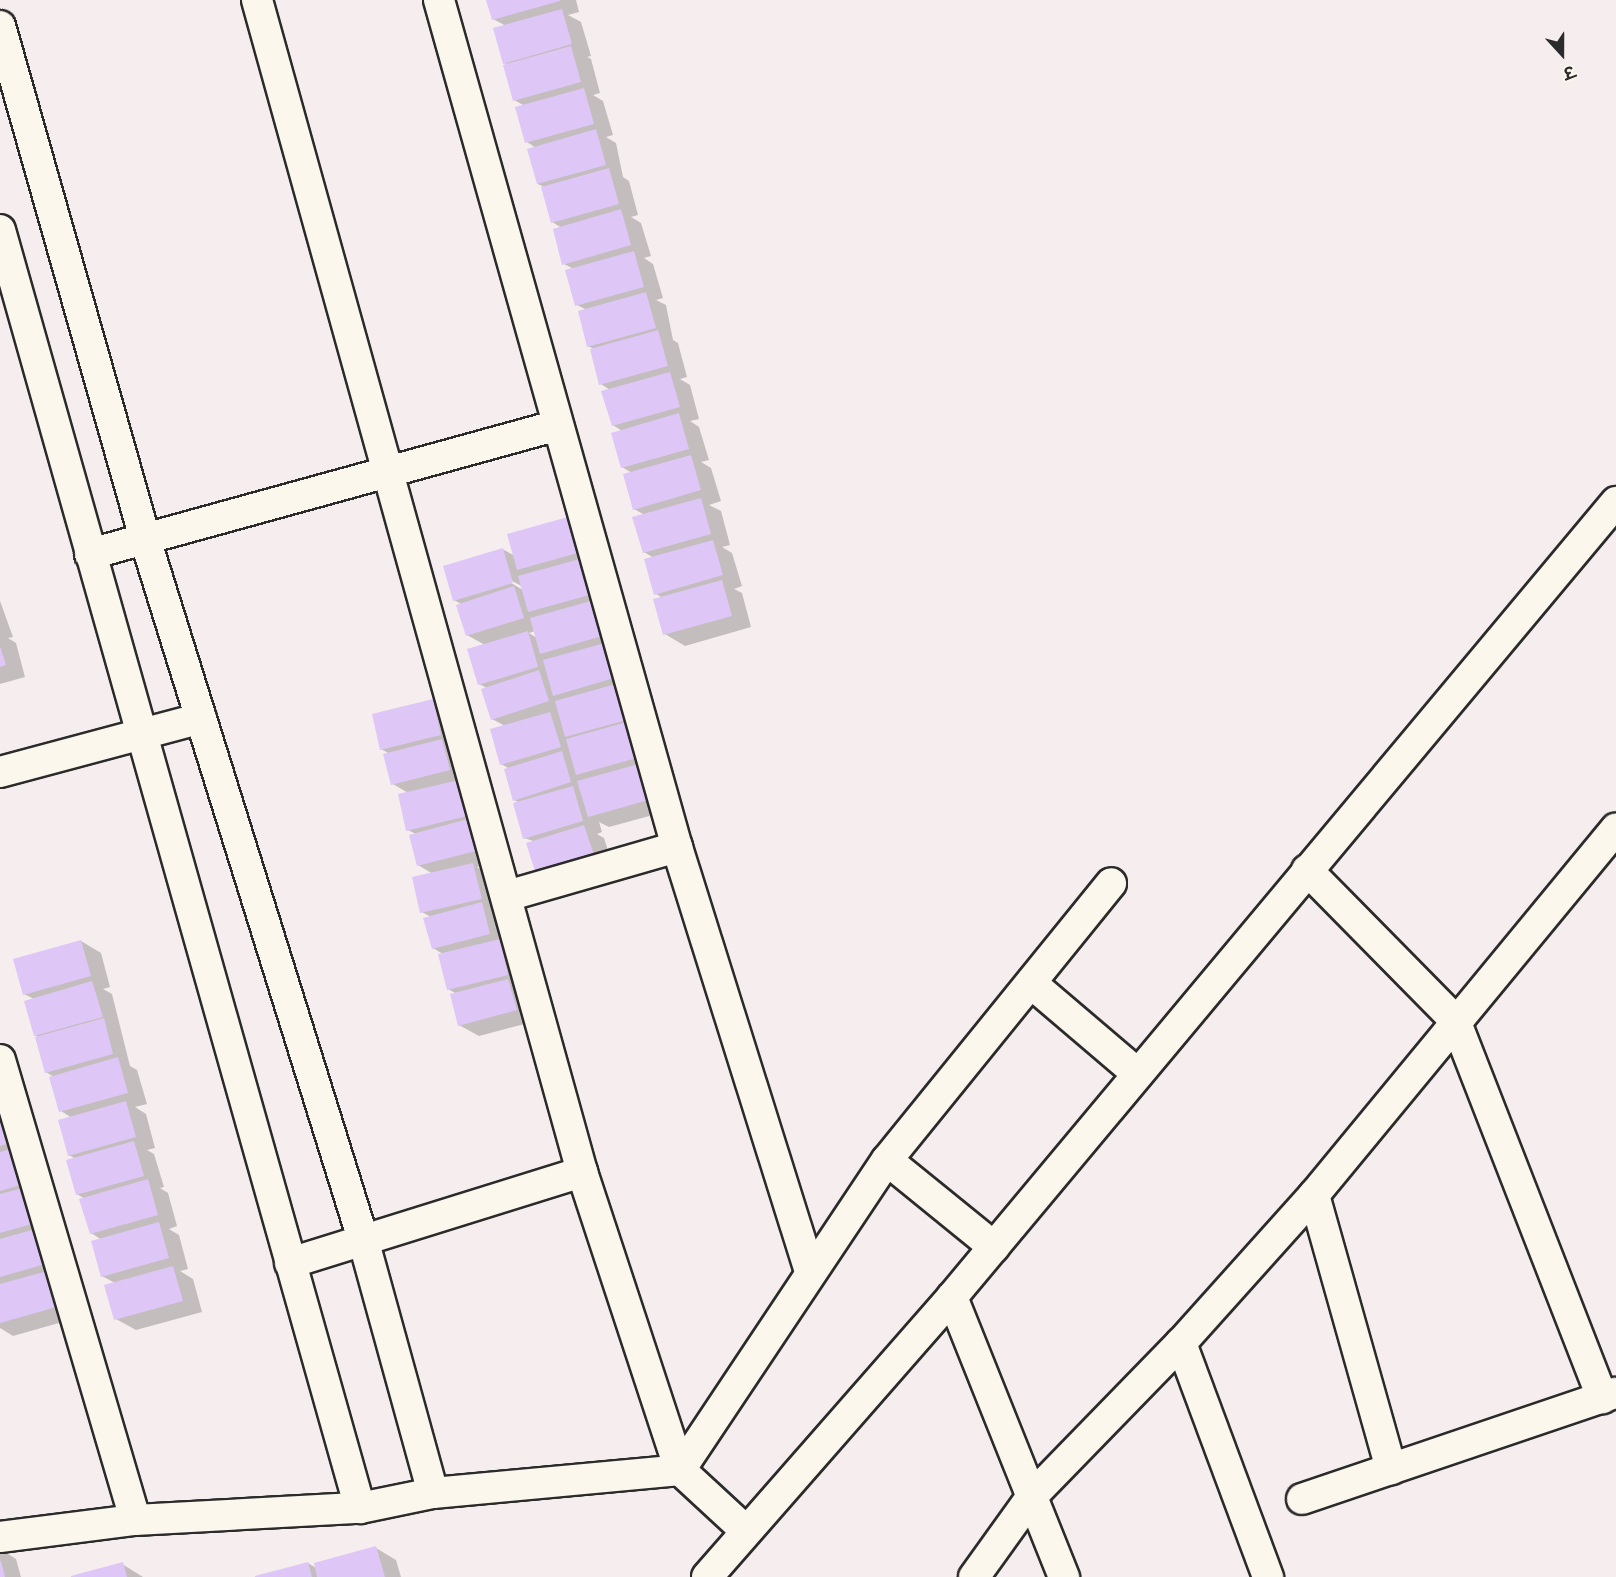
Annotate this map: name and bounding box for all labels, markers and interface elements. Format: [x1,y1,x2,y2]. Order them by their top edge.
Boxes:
north arrow [1532,24,1592,84]
text: उ [1560,60,1577,82]

